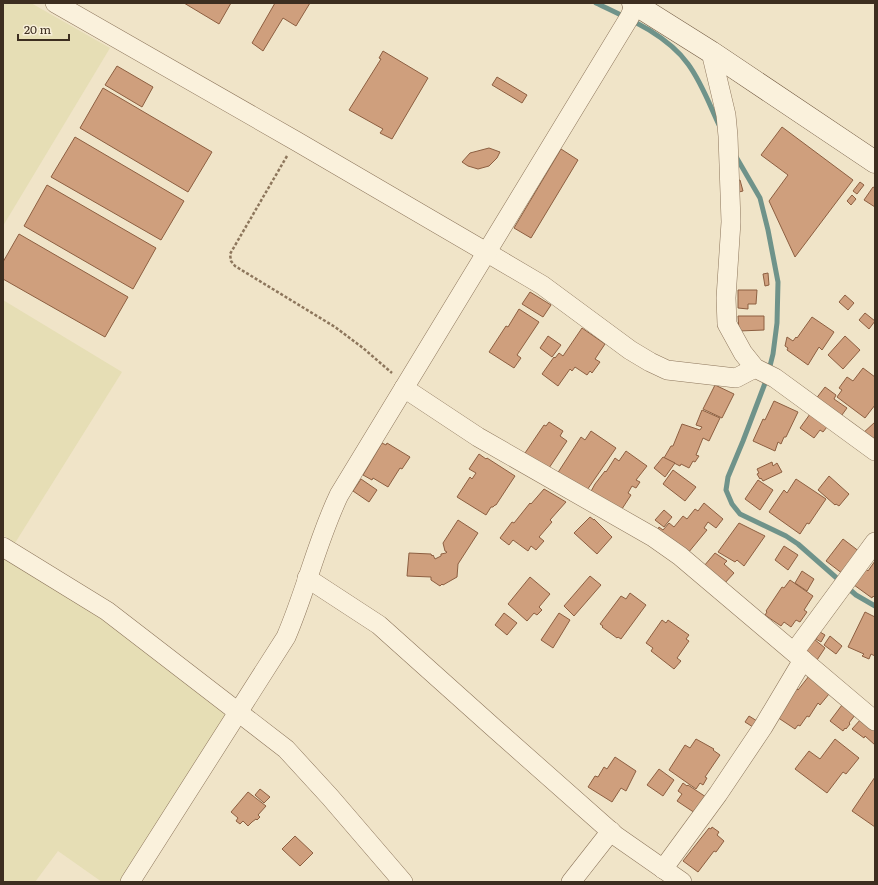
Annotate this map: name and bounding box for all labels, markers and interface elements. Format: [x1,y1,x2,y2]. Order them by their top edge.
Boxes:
scale bar [18,16,69,42]
text: 20 m [24,20,51,38]

